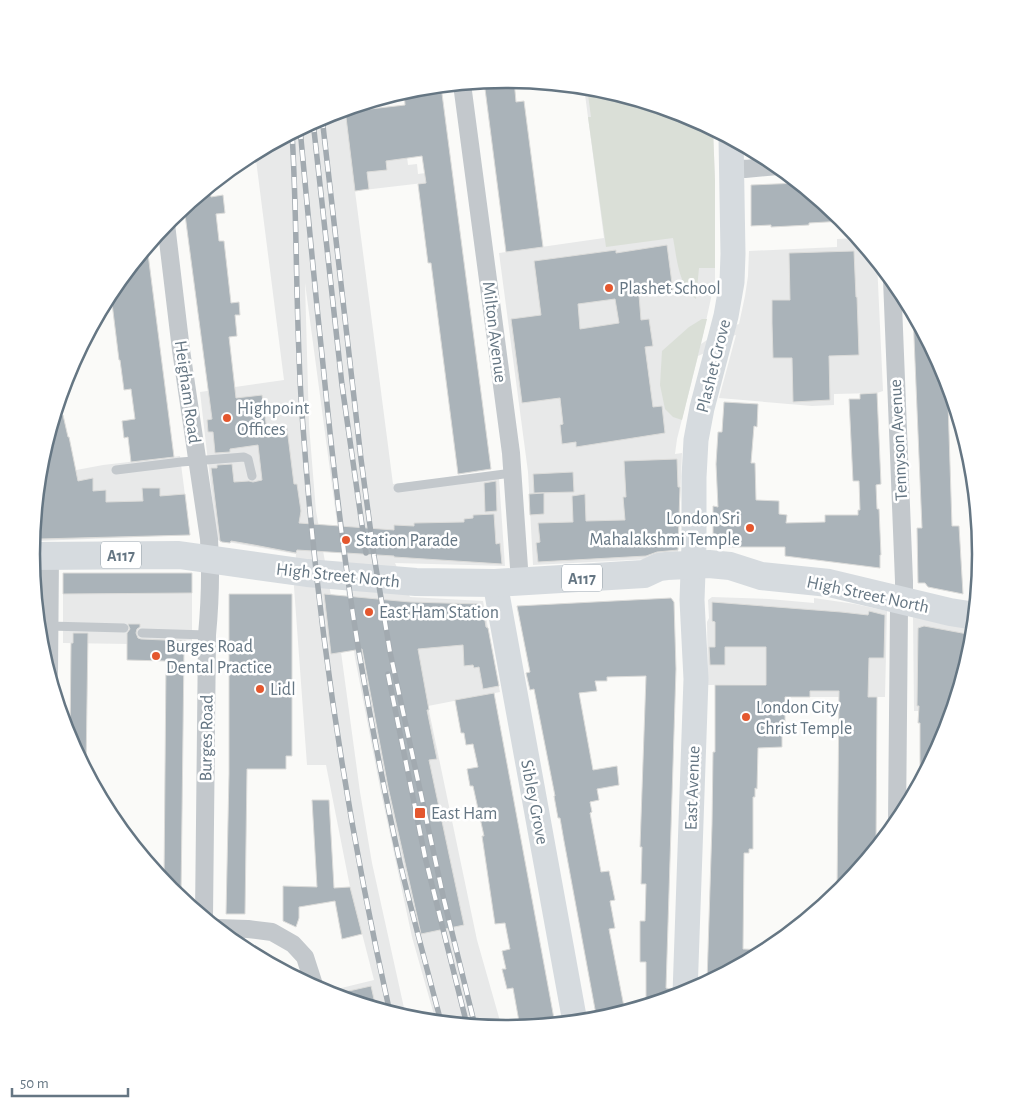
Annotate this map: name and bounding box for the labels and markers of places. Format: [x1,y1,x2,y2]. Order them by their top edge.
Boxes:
place label: Plashet School [619,280,721,298]
marker: Plashet School [603,282,615,294]
place label: Highpoint Offices [237,400,309,439]
marker: Highpoint Offices [221,412,233,424]
place label: London Sri Mahalakshmi Temple [589,510,740,549]
marker: London Sri Mahalakshmi Temple [744,522,756,534]
place label: Station Parade [356,532,458,550]
marker: Station Parade [340,534,352,546]
place label: East Ham Station [379,604,499,622]
marker: East Ham Station [363,606,375,618]
place label: Burges Road Dental Practice [166,638,272,677]
marker: Burges Road Dental Practice [150,650,162,662]
place label: Lidl [270,681,296,699]
marker: Lidl [254,683,266,695]
place label: London City Christ Temple [756,699,852,738]
marker: London City Christ Temple [740,711,752,723]
place label: East Ham [431,805,498,823]
marker: East Ham [413,806,427,820]

